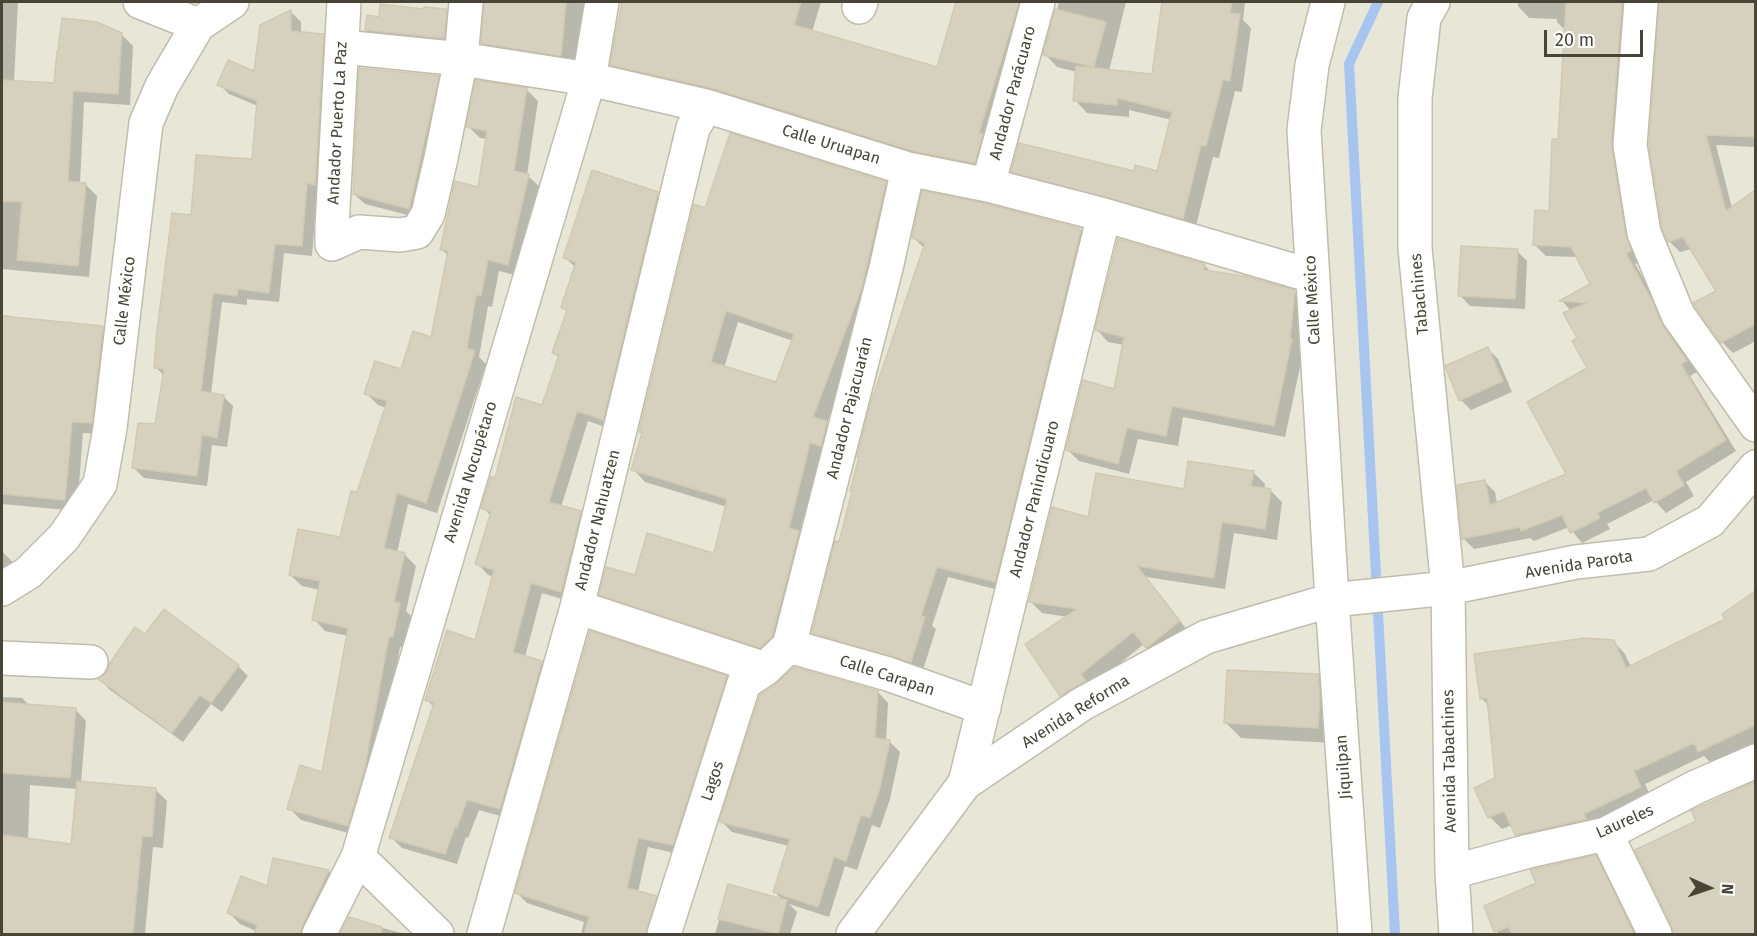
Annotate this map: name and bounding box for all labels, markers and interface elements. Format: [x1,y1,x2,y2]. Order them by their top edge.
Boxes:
scale bar [1547,18,1646,56]
street label: Andador Parácuaro [986,24,1040,162]
text: 20 m [1555,29,1594,51]
street label: Andador Puerto La Paz [324,41,352,205]
street label: Calle Uruapan [780,121,882,169]
street label: Tabachines [1407,253,1433,335]
street label: Calle México [110,255,140,347]
street label: Calle México [1301,255,1325,345]
street label: Andador Pajacuarán [823,335,877,481]
street label: Avenida Nocupétaro [440,399,502,545]
street label: Andador Panindicuaro [1006,418,1064,580]
street label: Andador Nahuatzen [571,448,625,592]
street label: Avenida Parota [1524,547,1634,583]
street label: Calle Carapan [837,652,937,700]
street label: Avenida Reforma [1019,671,1133,753]
street label: Avenida Tabachines [1439,689,1461,833]
street label: Jiquilpan [1332,734,1356,800]
street label: Lagos [697,758,729,804]
street label: Laureles [1593,801,1657,843]
north arrow [1679,858,1739,918]
text: N [1718,883,1737,895]

